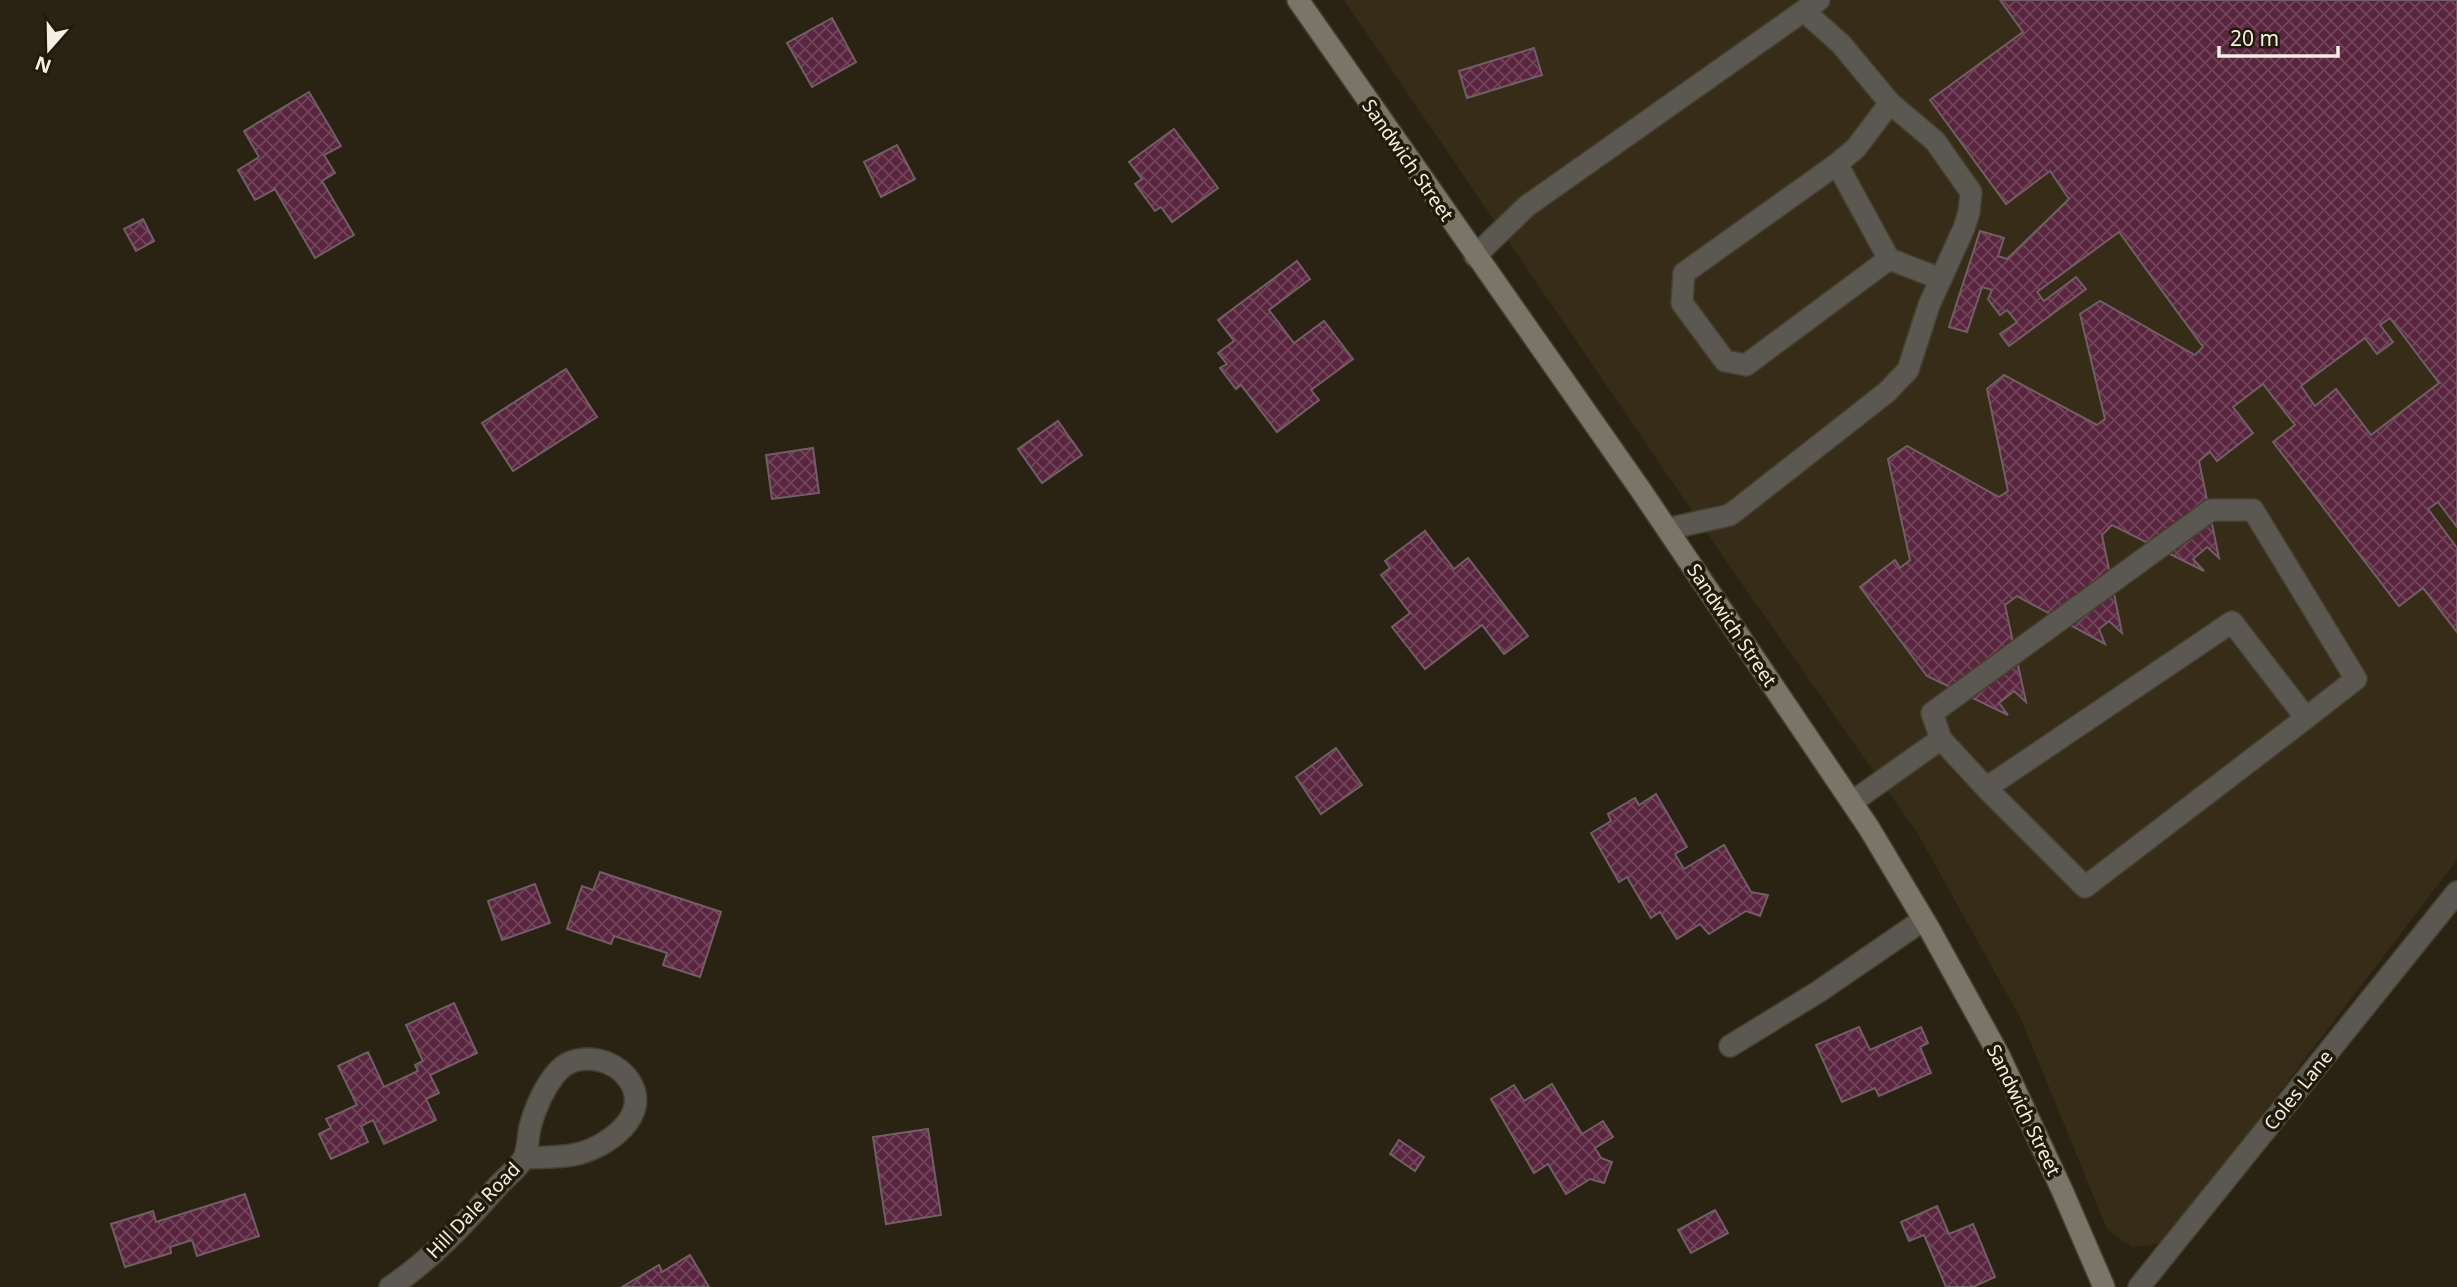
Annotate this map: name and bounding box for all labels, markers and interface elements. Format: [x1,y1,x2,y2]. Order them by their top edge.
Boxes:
north arrow [14,14,84,84]
scale bar [2219,14,2338,58]
text: 20 m [2230,24,2279,52]
text: N [31,50,55,80]
street label: Sandwich Street [1356,94,1460,226]
street label: Sandwich Street [1681,558,1783,692]
street label: Sandwich Street [1981,1040,2067,1180]
street label: Coles Lane [2258,1044,2338,1136]
street label: Hill Dale Road [420,1156,526,1264]

